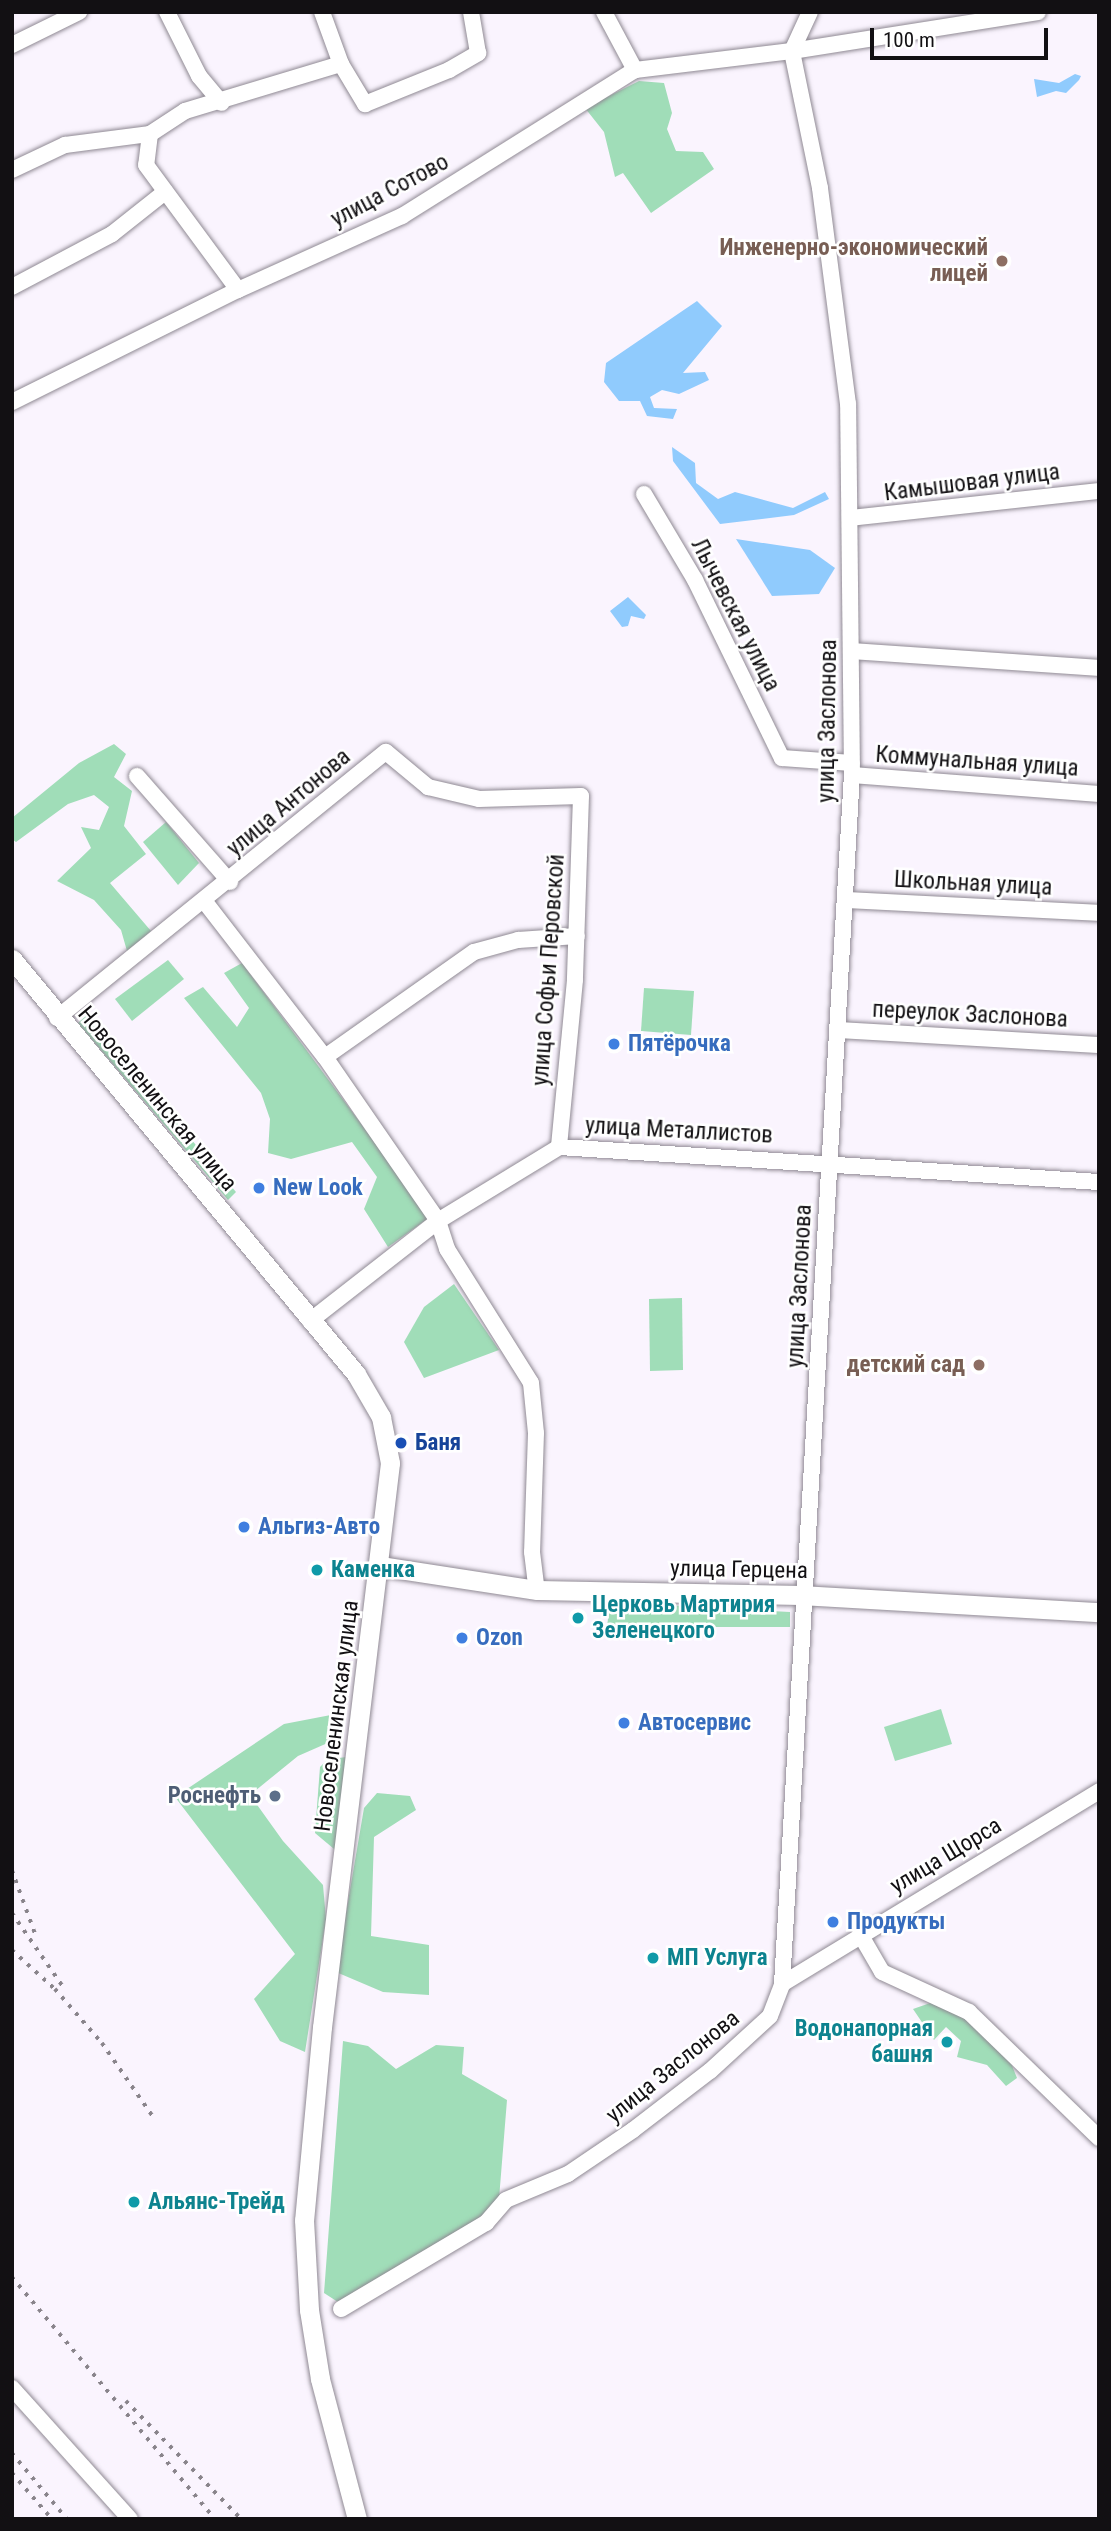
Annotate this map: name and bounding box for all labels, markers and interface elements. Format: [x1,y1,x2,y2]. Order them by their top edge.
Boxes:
scale bar [873,14,1052,58]
text: 100 m [883,28,935,52]
street label: улица Сотово [326,148,454,234]
place label: Инженерно-экономический лицей [719,234,988,288]
marker: Инженерно-экономический лицей [994,253,1010,269]
street label: Камышовая улица [883,459,1061,507]
street label: Лычевская улица [685,534,785,696]
street label: улица Заслонова [813,639,843,803]
street label: Коммунальная улица [874,741,1080,783]
street label: улица Антонова [222,743,356,863]
street label: улица Софьи Перовской [527,853,571,1087]
street label: Школьная улица [893,866,1053,902]
street label: переулок Заслонова [871,996,1069,1034]
street label: Новоселенинская улица [72,1001,242,1197]
place label: Пятёрочка [628,1030,731,1058]
marker: Пятёрочка [606,1036,622,1052]
street label: улица Металлистов [584,1112,774,1150]
place label: New Look [273,1174,363,1202]
marker: New Look [251,1180,267,1196]
street label: улица Заслонова [782,1204,818,1368]
place label: детский сад [847,1351,965,1379]
marker: детский сад [971,1357,987,1373]
place label: Баня [415,1429,461,1457]
marker: Баня [393,1435,409,1451]
place label: Альгиз-Авто [258,1513,380,1541]
marker: Альгиз-Авто [236,1519,252,1535]
street label: улица Герцена [670,1555,808,1585]
place label: Каменка [331,1556,415,1584]
marker: Каменка [309,1562,325,1578]
place label: Церковь Мартирия Зеленецкого [592,1591,775,1645]
street label: Новоселенинская улица [309,1599,365,1833]
marker: Церковь Мартирия Зеленецкого [570,1610,586,1626]
place label: Ozon [476,1624,523,1652]
marker: Ozon [454,1630,470,1646]
place label: Автосервис [638,1709,751,1737]
marker: Автосервис [616,1715,632,1731]
place label: Роснефть [168,1782,261,1810]
marker: Роснефть [267,1788,283,1804]
street label: улица Щорса [885,1812,1007,1900]
place label: Продукты [847,1908,945,1936]
marker: Продукты [825,1914,841,1930]
place label: МП Услуга [667,1944,767,1972]
marker: МП Услуга [645,1950,661,1966]
street label: улица Заслонова [601,2005,745,2129]
place label: Водонапорная башня [795,2015,933,2069]
marker: Водонапорная башня [939,2034,955,2050]
place label: Альянс-Трейд [148,2188,285,2216]
marker: Альянс-Трейд [126,2194,142,2210]

